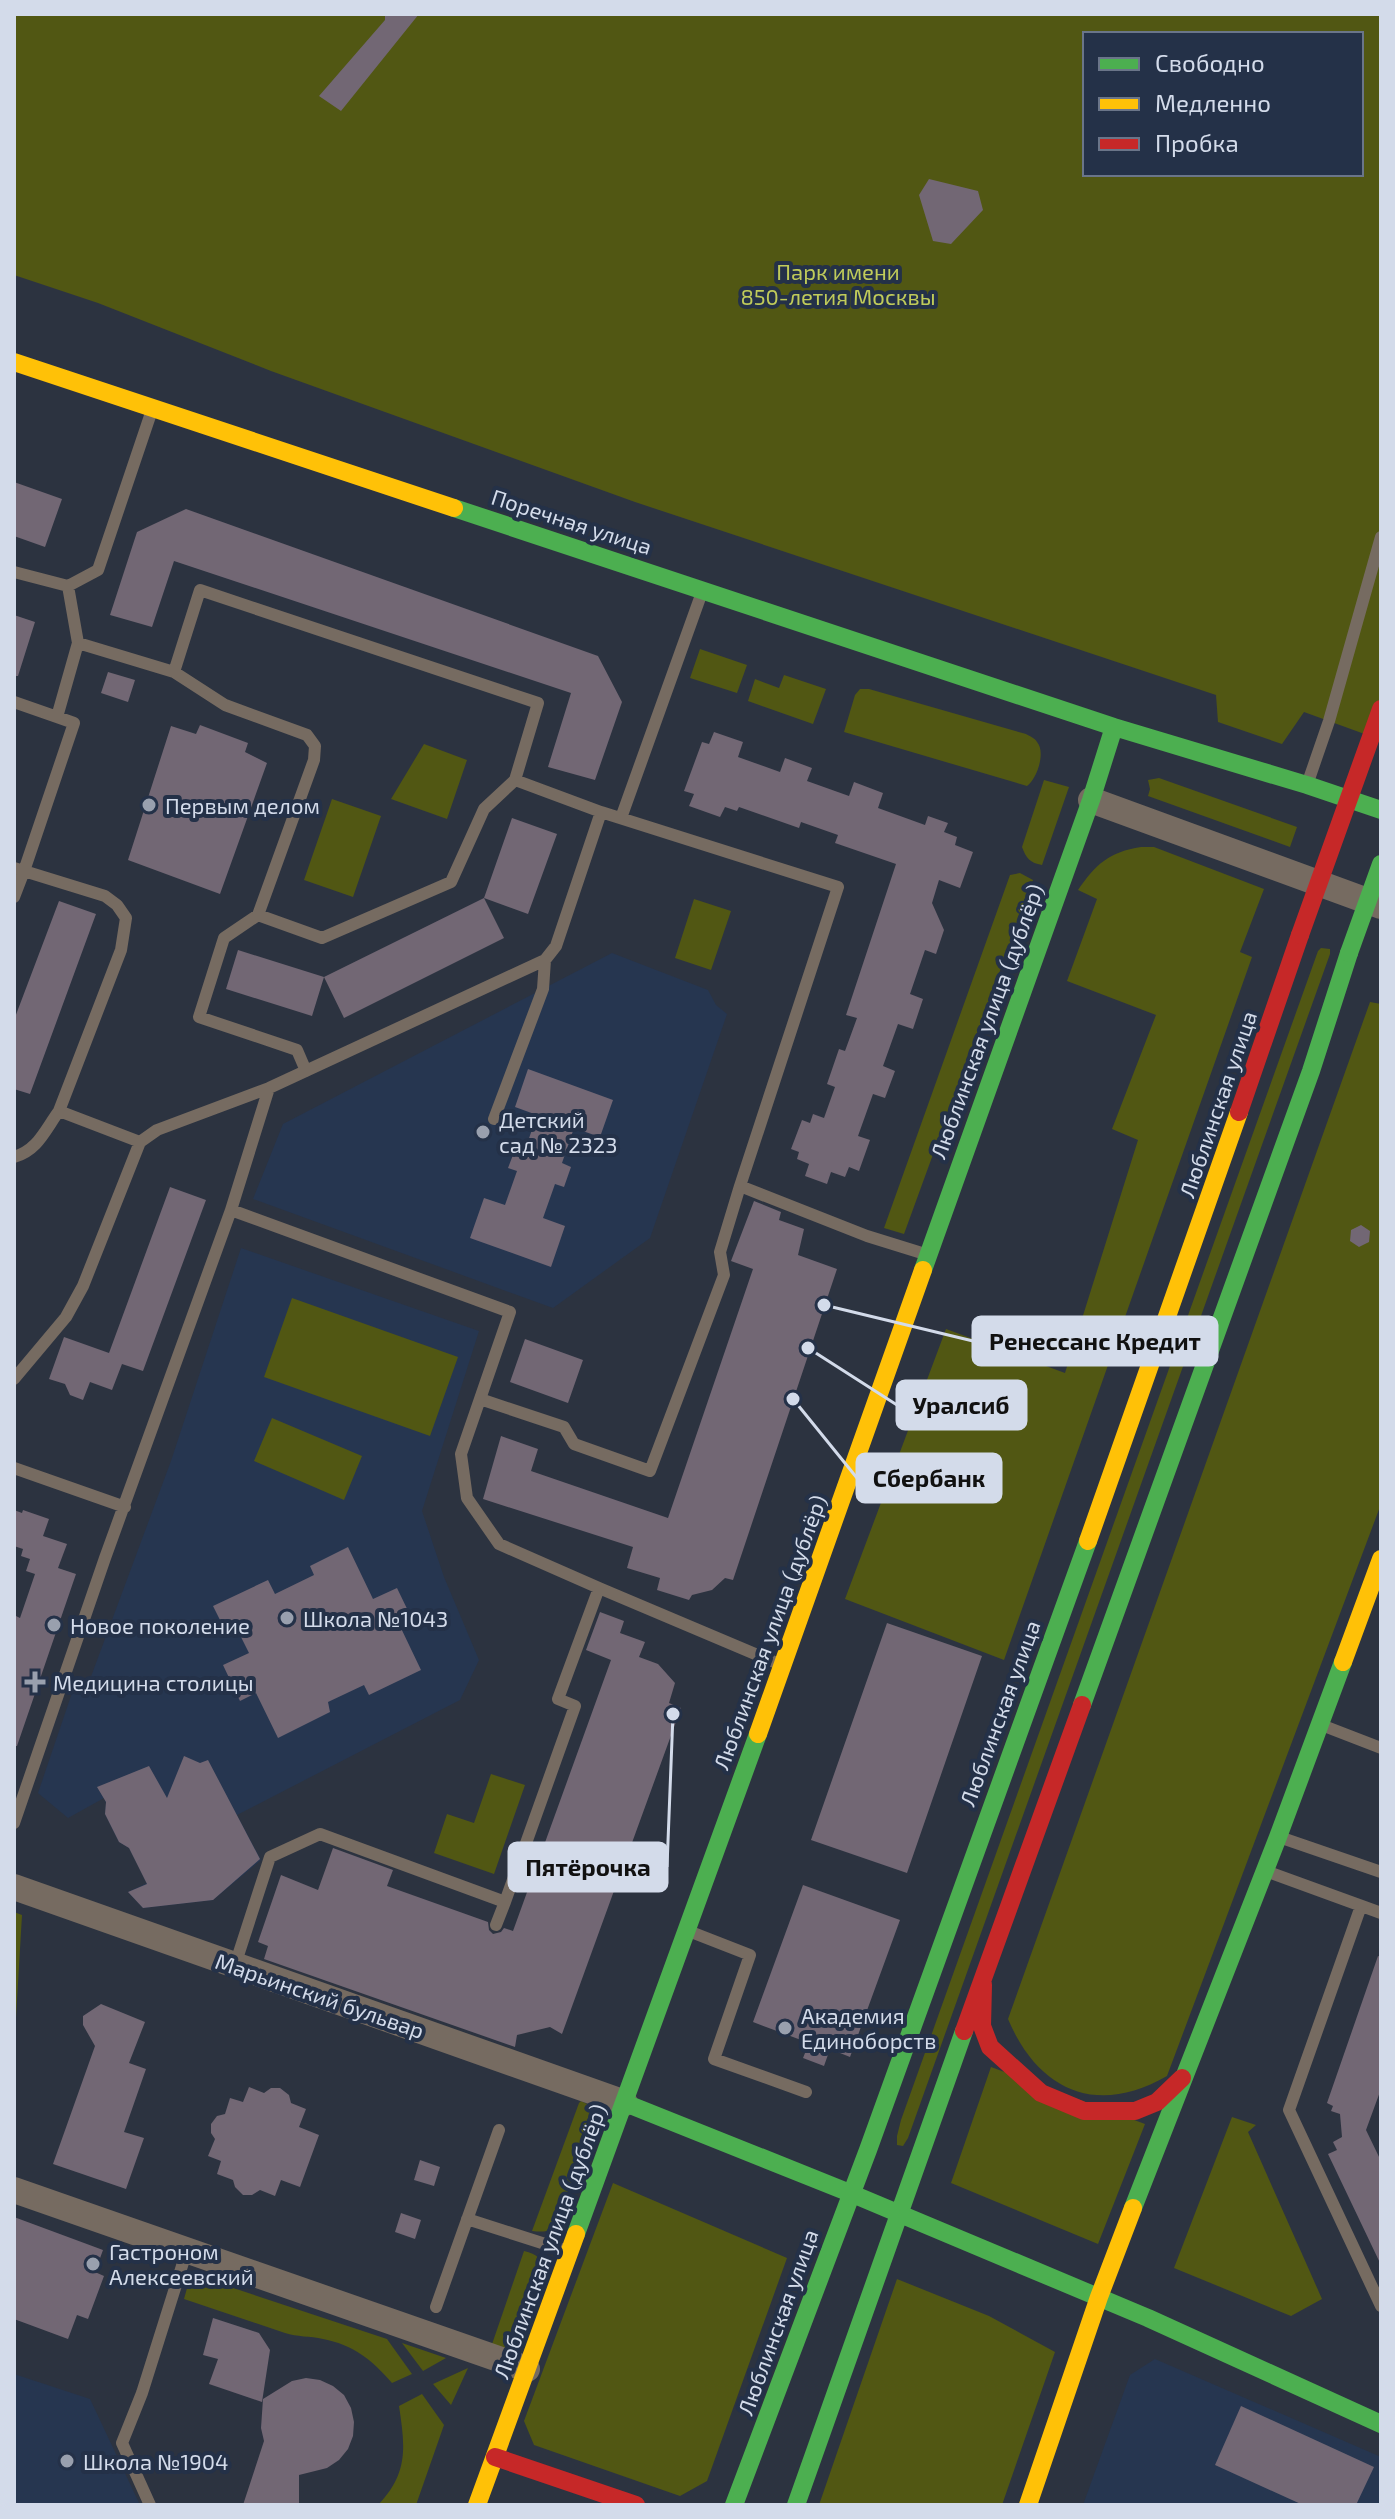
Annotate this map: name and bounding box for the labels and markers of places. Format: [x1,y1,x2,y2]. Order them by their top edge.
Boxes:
place label: Первым делом [165,792,320,818]
marker: Первым делом [140,796,158,814]
place label: Детский сад № 2323 [499,1106,617,1157]
marker: Детский сад № 2323 [474,1123,492,1141]
callout: Ренессанс Кредит [973,1317,1217,1365]
callout: Уралсиб [897,1381,1026,1429]
callout: Сбербанк [857,1454,1001,1502]
place label: Школа №1043 [303,1605,448,1631]
marker: Школа №1043 [278,1609,296,1627]
place label: Новое поколение [70,1612,250,1638]
marker: Новое поколение [45,1616,63,1634]
place label: Медицина столицы [53,1669,254,1695]
marker: Медицина столицы [24,1671,46,1693]
callout: Пятёрочка [509,1843,667,1891]
place label: Академия Единоборств [801,2002,936,2053]
marker: Академия Единоборств [776,2019,794,2037]
place label: Гастроном Алексеевский [109,2238,254,2289]
marker: Гастроном Алексеевский [84,2255,102,2273]
place label: Школа №1904 [83,2448,229,2474]
marker: Школа №1904 [58,2452,76,2470]

